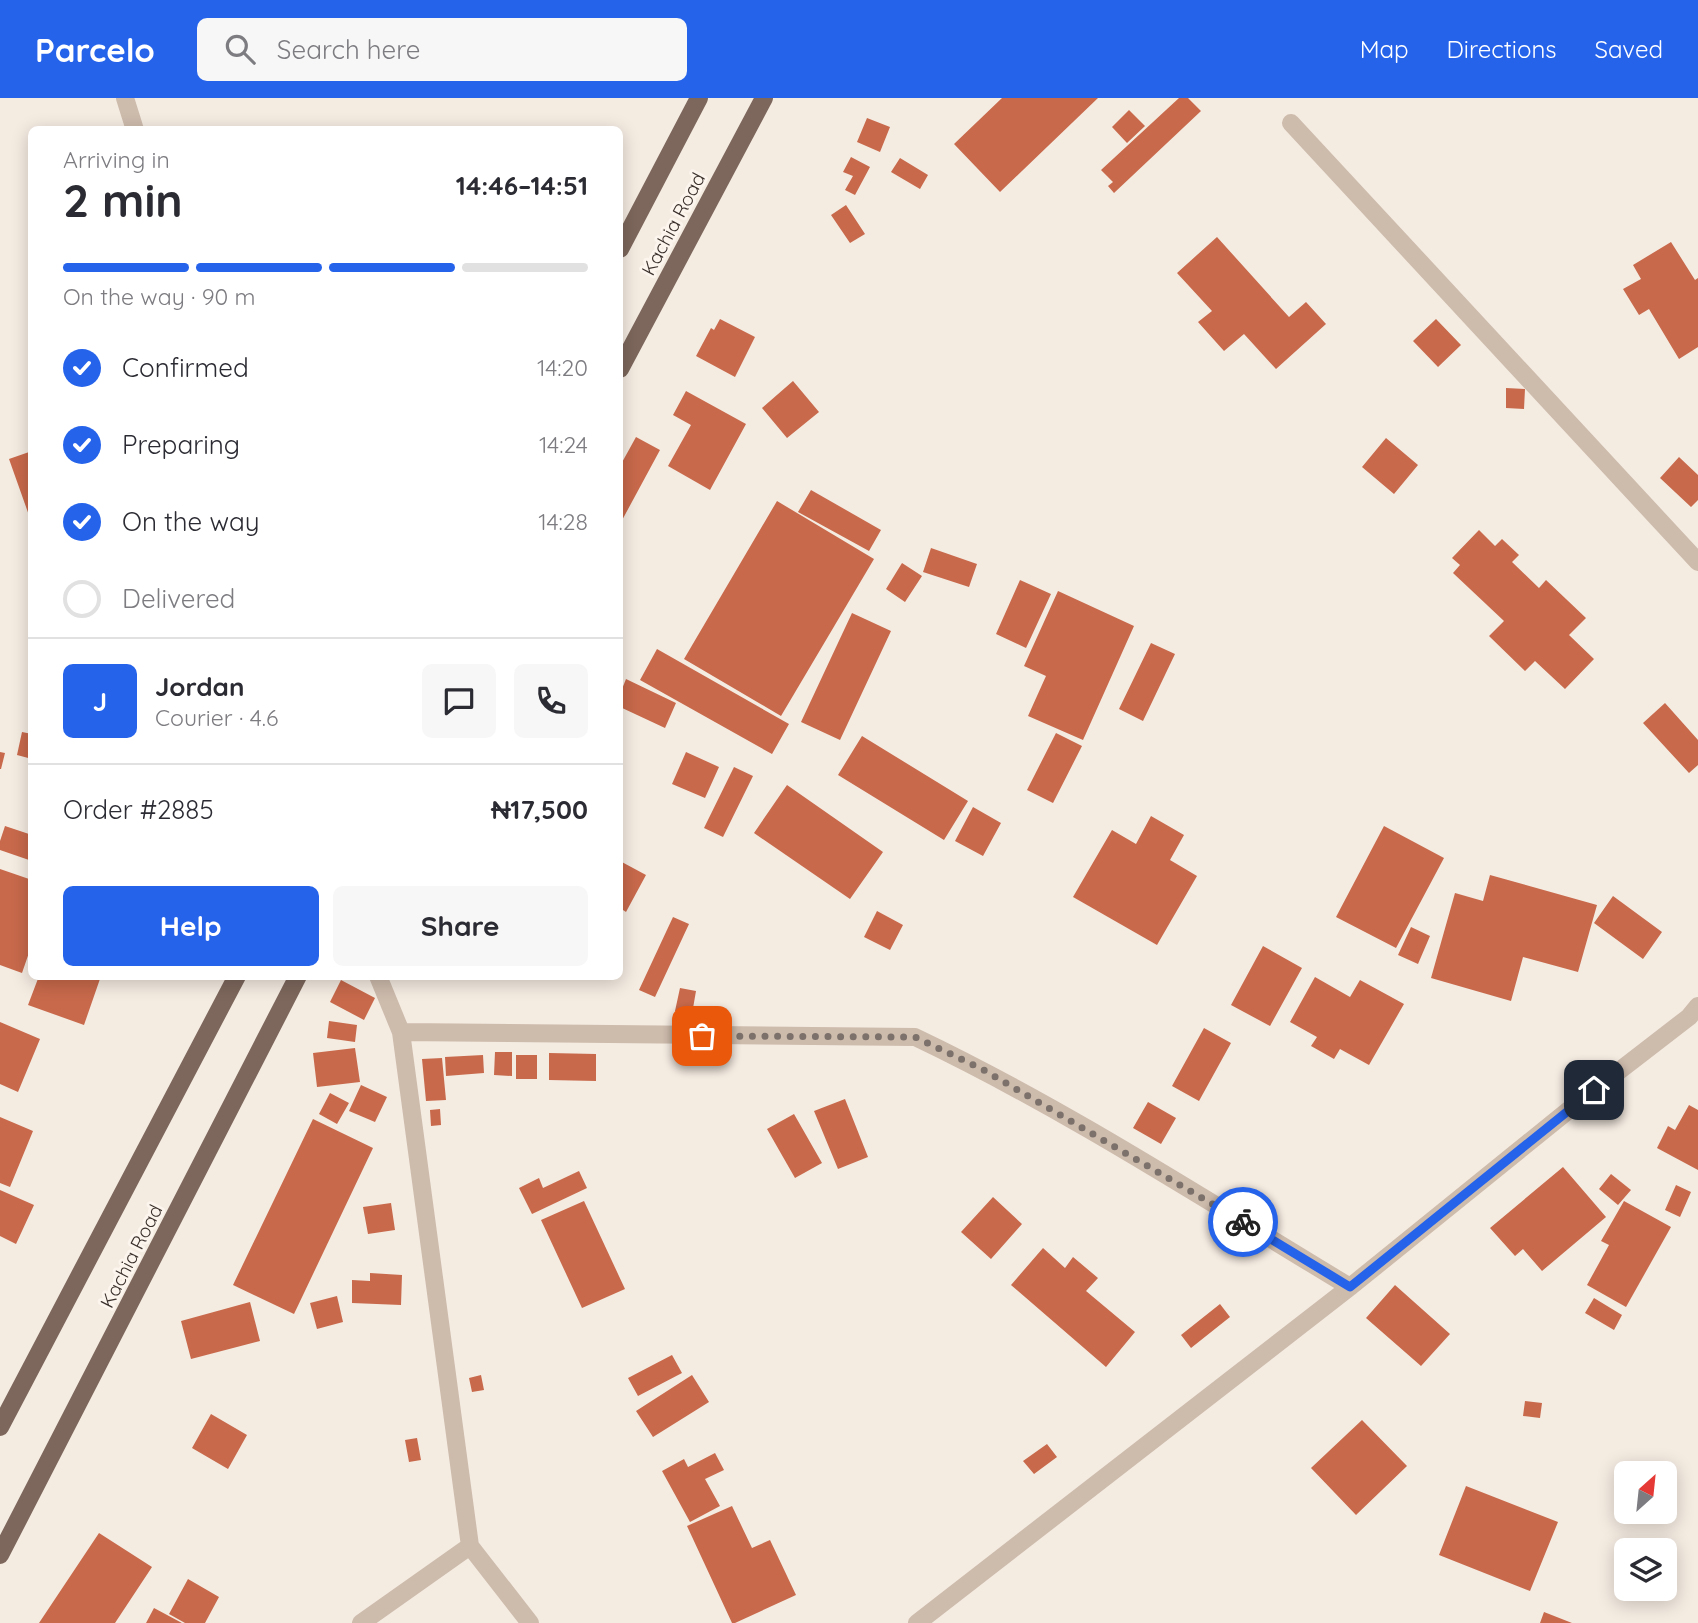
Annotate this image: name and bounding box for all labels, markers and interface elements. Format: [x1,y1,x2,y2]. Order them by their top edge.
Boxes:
search box [197,18,687,81]
text: Parcelo [35,29,155,70]
icon: search [221,30,259,68]
text: Search here [277,33,420,66]
text: Map [1360,34,1409,64]
text: Directions [1447,34,1557,64]
text: Saved [1595,34,1663,64]
text: Arriving in [63,145,170,174]
text: 14:46–14:51 [456,169,588,202]
street label: Kachia Road [636,169,710,279]
text: 2 min [63,171,183,229]
text: On the way · 90 m [63,282,256,311]
icon: check [63,349,101,387]
text: Confirmed [122,351,249,384]
text: 14:20 [537,353,588,382]
icon: check [63,426,101,464]
text: Preparing [122,428,240,461]
text: 14:24 [539,430,588,459]
icon: check [63,503,101,541]
text: On the way [122,505,260,538]
text: 14:28 [538,507,588,536]
text: Delivered [122,582,235,615]
button: chat [422,664,496,738]
button: phone [514,664,588,738]
text: Jordan [155,670,244,703]
text: J [93,685,107,718]
text: Courier · 4.6 [155,703,278,732]
text: Order #2885 [63,793,214,826]
text: ₦17,500 [491,793,588,826]
button: Help [63,886,319,966]
button: Share [333,886,588,966]
pin [672,1006,732,1066]
icon: bag [683,1017,721,1055]
pin [1564,1060,1624,1120]
icon: home [1575,1071,1613,1109]
courier [1208,1187,1278,1257]
street label: Kachia Road [95,1200,167,1312]
icon: bike [1224,1203,1262,1241]
north arrow [1614,1461,1676,1524]
map controls [1614,1461,1677,1601]
button: layers [1614,1538,1677,1601]

